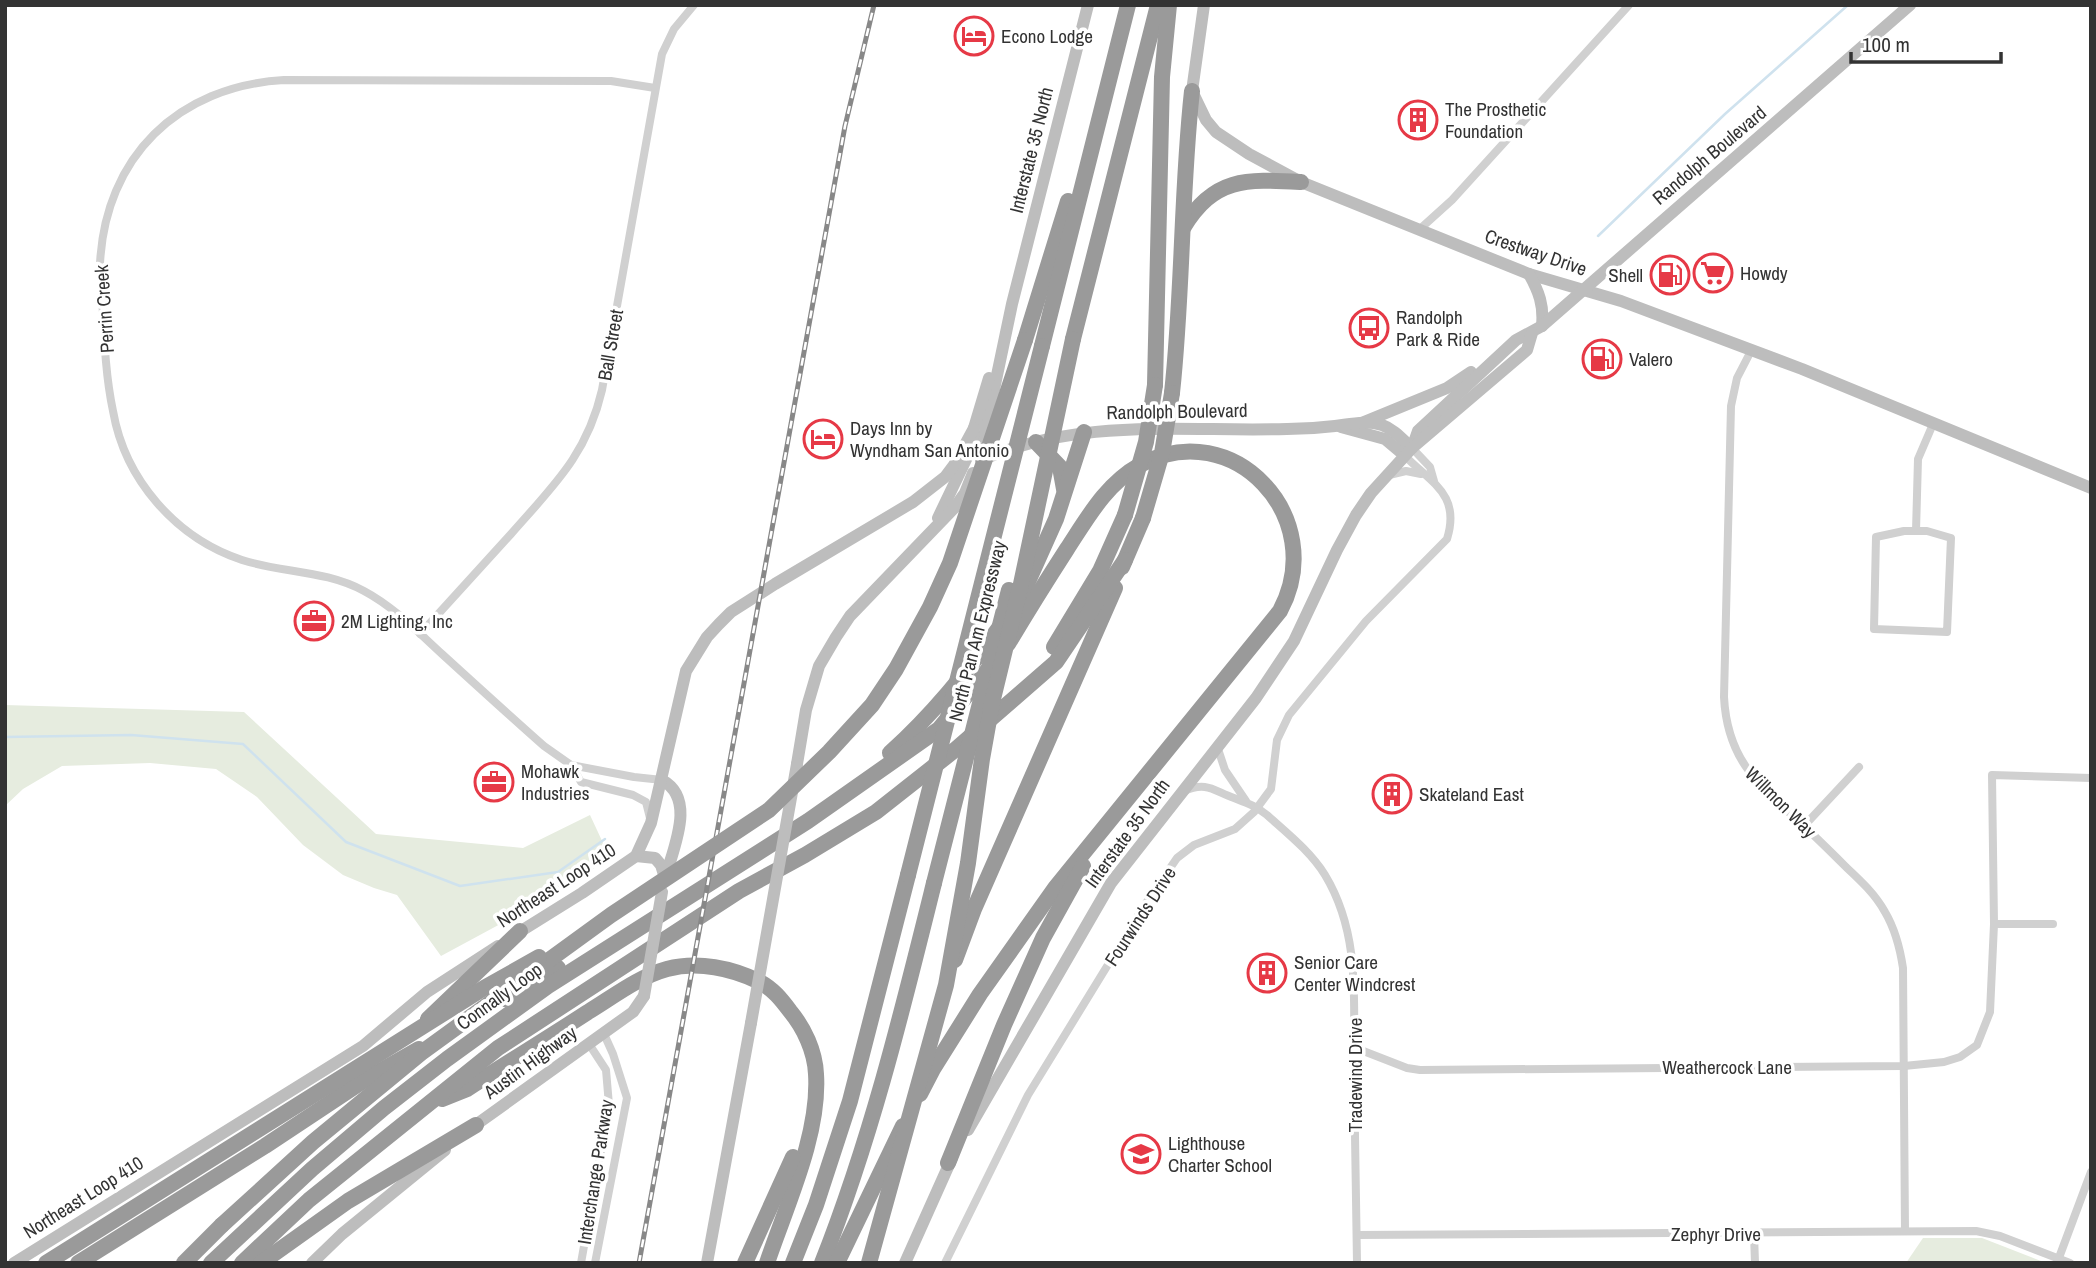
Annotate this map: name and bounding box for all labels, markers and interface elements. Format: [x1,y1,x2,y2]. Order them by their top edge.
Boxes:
hotel icon: Econo Lodge [953,15,995,57]
scale bar [1851,21,2002,65]
place label: Econo Lodge [1001,23,1093,49]
text: 100 m [1862,30,1910,59]
street label: Interstate 35 North [1003,84,1059,216]
place label: The Prosthetic Foundation [1445,96,1547,144]
building icon: The Prosthetic Foundation [1397,99,1439,141]
street label: Randolph Boulevard [1647,100,1771,210]
street label: Crestway Drive [1481,222,1591,282]
supermarket icon: Howdy [1692,252,1734,294]
fuel station icon: Shell [1649,254,1691,296]
place label: Howdy [1740,260,1788,286]
place label: Shell [1608,262,1643,288]
street label: Perrin Creek [88,264,120,354]
place label: Randolph Park & Ride [1396,304,1480,352]
street label: Ball Street [591,307,629,383]
bus stop icon: Randolph Park & Ride [1348,307,1390,349]
fuel station icon: Valero [1581,338,1623,380]
place label: Valero [1629,346,1673,372]
street label: Randolph Boulevard [1106,397,1248,425]
place label: Days Inn by Wyndham San Antonio [850,415,1009,463]
hotel icon: Days Inn by Wyndham San Antonio [802,418,844,460]
street label: North Pan Am Expressway [942,538,1012,724]
office icon: 2M Lighting, Inc [293,600,335,642]
place label: 2M Lighting, Inc [341,608,453,634]
place label: Mohawk Industries [521,758,590,806]
office icon: Mohawk Industries [473,761,515,803]
street label: Willmon Way [1740,761,1823,844]
street label: Interstate 35 North [1079,773,1175,893]
building icon: Skateland East [1371,773,1413,815]
place label: Skateland East [1419,781,1524,807]
street label: Northeast Loop 410 [492,837,620,933]
street label: Fourwinds Drive [1098,861,1182,971]
place label: Senior Care Center Windcrest [1294,949,1416,997]
building icon: Senior Care Center Windcrest [1246,952,1288,994]
street label: Connally Loop [451,956,547,1036]
street label: Tradewind Drive [1342,1018,1368,1132]
street label: Austin Highway [477,1019,582,1105]
street label: Weathercock Lane [1662,1054,1792,1080]
street label: Interchange Parkway [571,1097,619,1246]
place label: Lighthouse Charter School [1168,1130,1272,1178]
school or university icon: Lighthouse Charter School [1120,1133,1162,1175]
street label: Northeast Loop 410 [18,1150,148,1244]
street label: Zephyr Drive [1671,1221,1761,1247]

